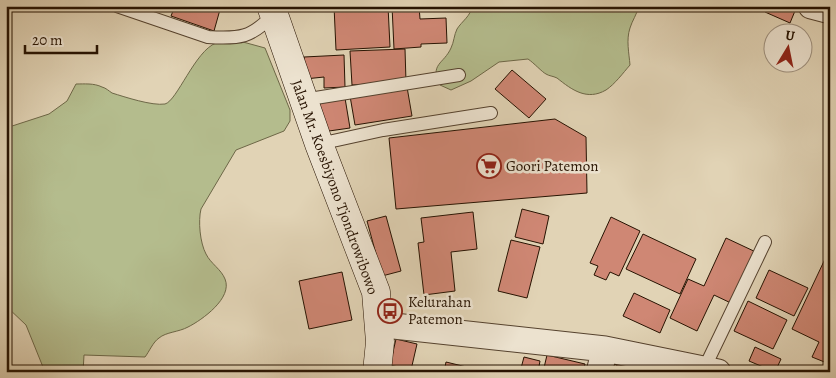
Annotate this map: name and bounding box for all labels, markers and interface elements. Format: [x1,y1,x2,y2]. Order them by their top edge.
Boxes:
scale bar [25,22,98,54]
north arrow [764,22,814,72]
text: U [784,26,796,46]
text: 20 m [32,30,63,50]
street label: Jalan Mr. Koesbiyono Tjondrowibowo [287,77,383,297]
supermarket icon: Goori Patemon [476,153,502,179]
place label: Goori Patemon [506,156,598,176]
place label: Kelurahan Patemon [408,292,471,329]
bus stop icon: Kelurahan Patemon [377,298,403,324]

